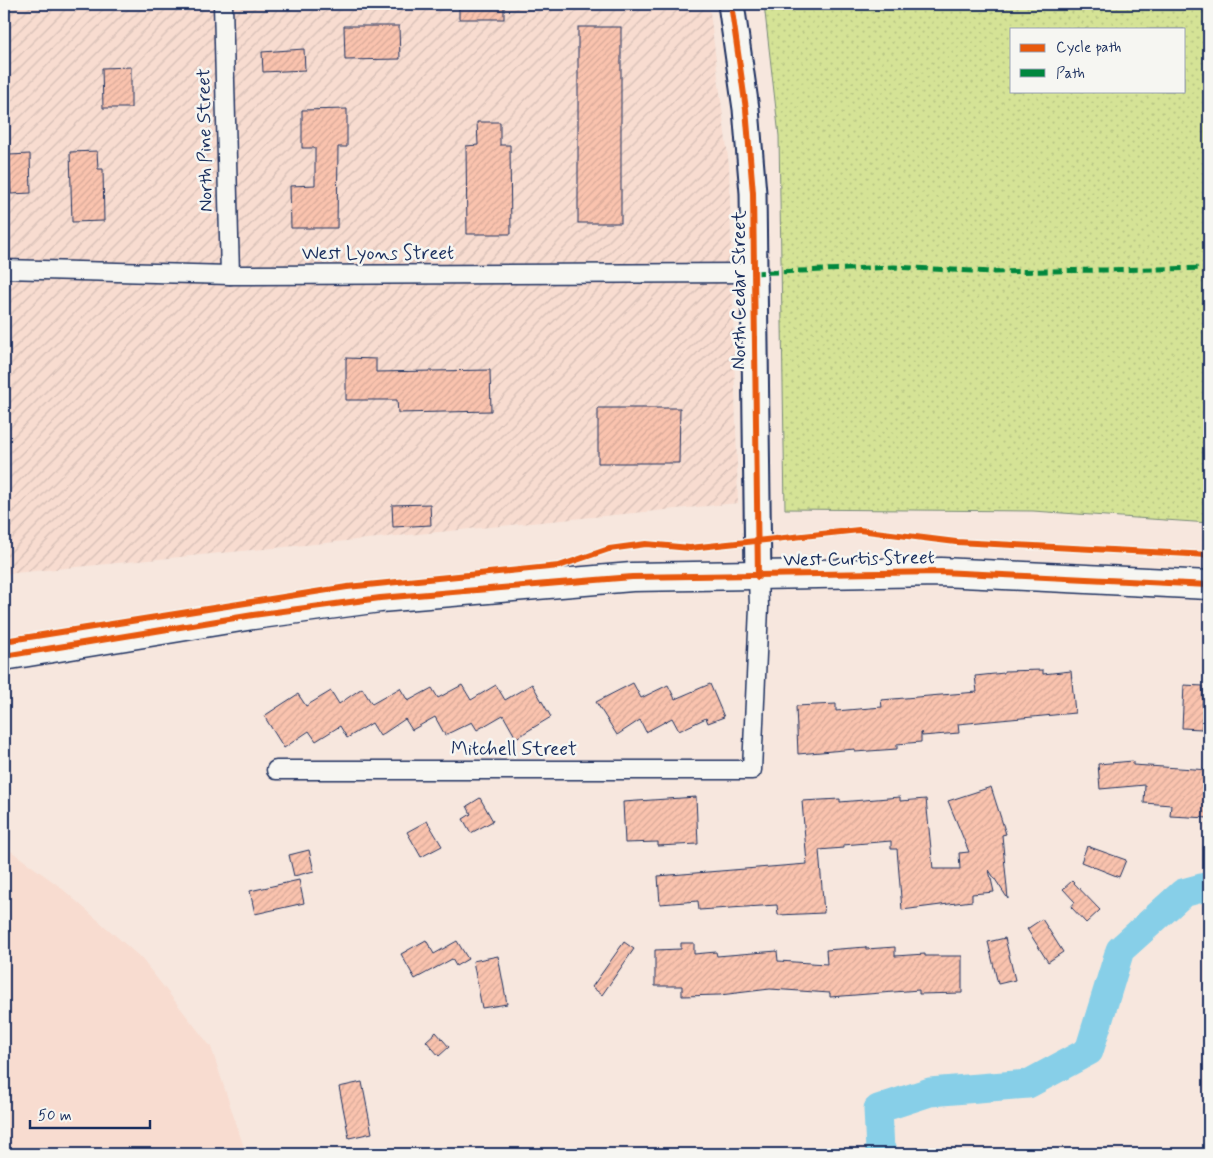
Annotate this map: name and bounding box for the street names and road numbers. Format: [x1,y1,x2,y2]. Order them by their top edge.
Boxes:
street label: North Pine Street [191,68,219,212]
street label: North Cedar Street [727,210,752,370]
street label: West Lyons Street [302,241,454,266]
street label: West Curtis Street [783,545,935,573]
street label: Mitchell Street [451,737,577,762]

